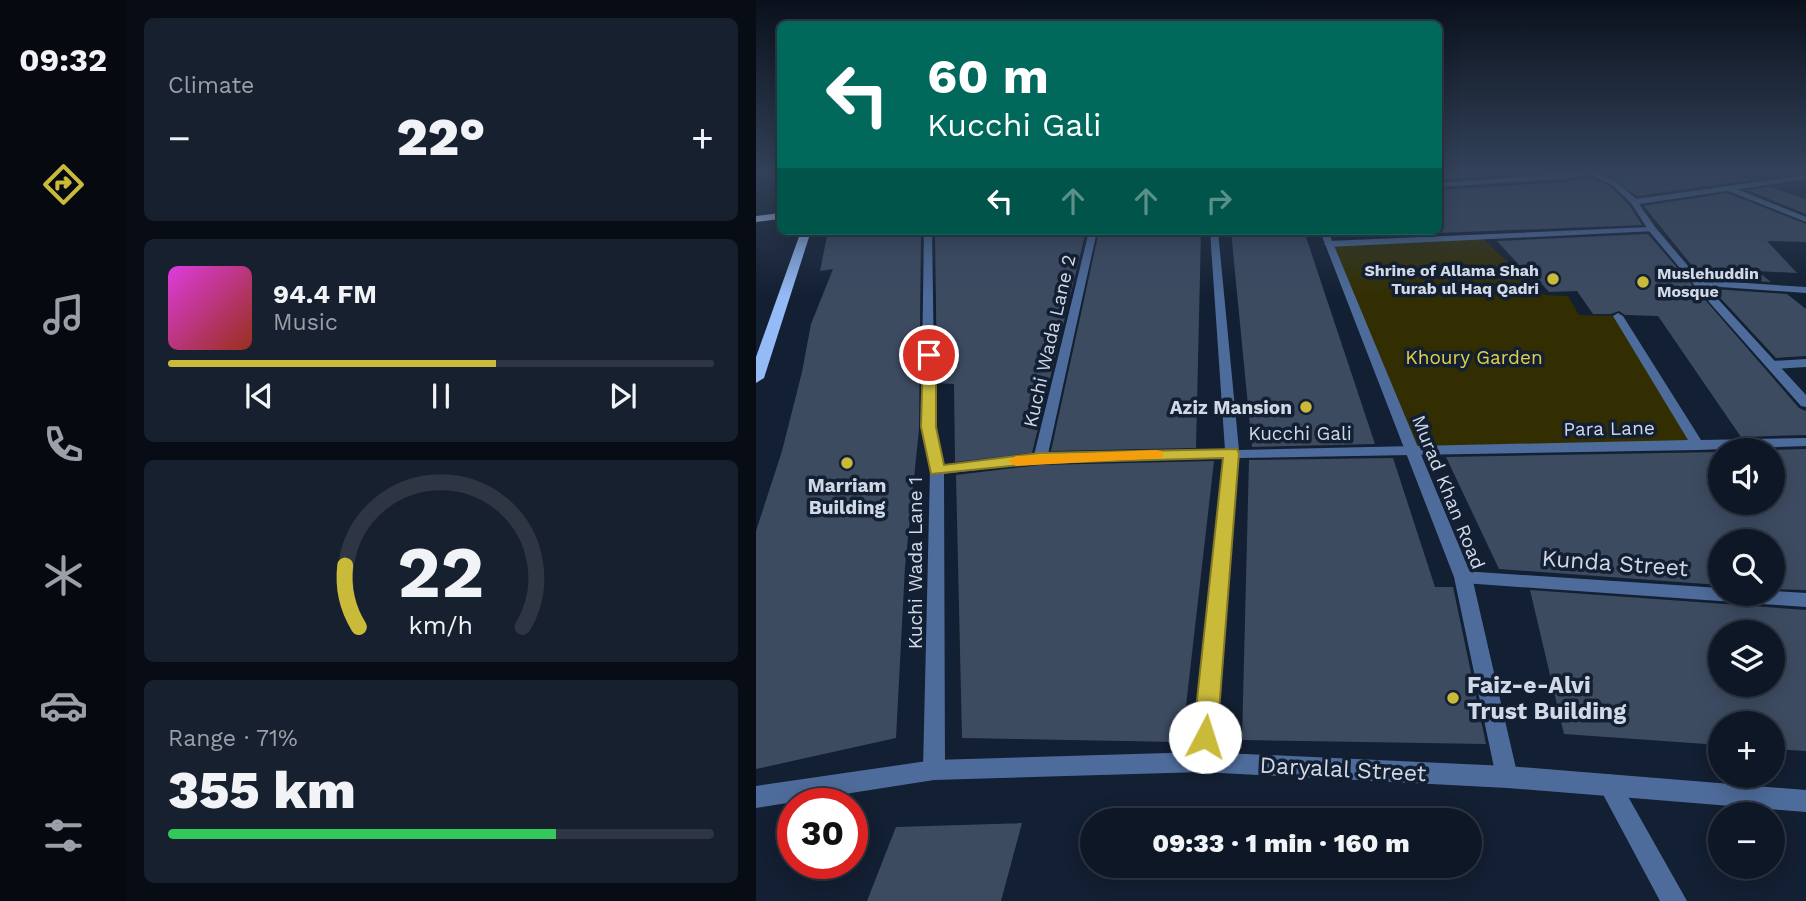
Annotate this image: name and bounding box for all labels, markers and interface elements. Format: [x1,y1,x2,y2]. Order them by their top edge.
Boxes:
text: 09:32 [19,41,107,79]
text: 60 m [927,47,1049,105]
icon: left [812,49,903,140]
text: Climate [168,72,254,99]
text: Kucchi Gali [927,106,1102,144]
text: 22° [397,107,485,168]
text: − [168,116,191,160]
text: + [691,116,714,160]
icon: directions [39,160,88,209]
icon: left [981,182,1019,220]
icon: ahead [1054,182,1092,220]
icon: ahead [1127,182,1165,220]
icon: right [1200,182,1238,220]
street label: Kuchi Wada Lane 2 [1018,253,1081,430]
place label: Shrine of Allama Shah Turab ul Haq Qadri [1364,261,1539,298]
place label: Muslehuddin Mosque [1657,264,1759,301]
marker: Shrine of Allama Shah Turab ul Haq Qadri [1545,271,1561,287]
marker: Muslehuddin Mosque [1635,274,1651,290]
text: 94.4 FM [273,279,377,309]
icon: music [39,290,88,339]
text: Music [273,309,338,336]
pin [899,325,959,385]
icon: arrive [910,336,948,374]
park label: Khoury Garden [1405,346,1543,369]
icon: previous [240,377,278,415]
icon: pause [422,377,460,415]
icon: next [604,377,642,415]
place label: Aziz Mansion [1170,396,1292,419]
marker: Aziz Mansion [1298,399,1314,415]
street label: Murad Khan Road [1407,412,1490,573]
street label: Para Lane [1563,416,1655,441]
icon: phone [39,420,88,469]
street label: Kucchi Gali [1248,422,1352,445]
map controls [1708,438,1785,879]
button: sound [1708,438,1785,515]
marker: Marriam Building [839,455,855,471]
place label: Marriam Building [808,474,887,519]
street label: Kuchi Wada Lane 1 [904,477,927,649]
text: 22 [398,529,484,615]
button: search [1708,529,1785,606]
street label: Kunda Street [1541,545,1690,582]
icon: climate [39,551,88,600]
text: km/h [409,611,473,640]
button: layers [1708,620,1785,697]
place label: Faiz-e-Alvi Trust Building [1467,672,1626,725]
icon: car [39,681,88,730]
marker: Faiz-e-Alvi Trust Building [1445,690,1461,706]
position arrow [1168,700,1242,774]
button: + [1708,711,1785,788]
text: Range · 71% [168,725,298,752]
street label: Daryalal Street [1259,752,1427,787]
text: 355 km [168,760,356,821]
speed limit sign: 30 [777,788,868,879]
button: − [1708,802,1785,879]
icon: filters [39,811,88,860]
text: 09:33 · 1 min · 160 m [1152,828,1410,858]

